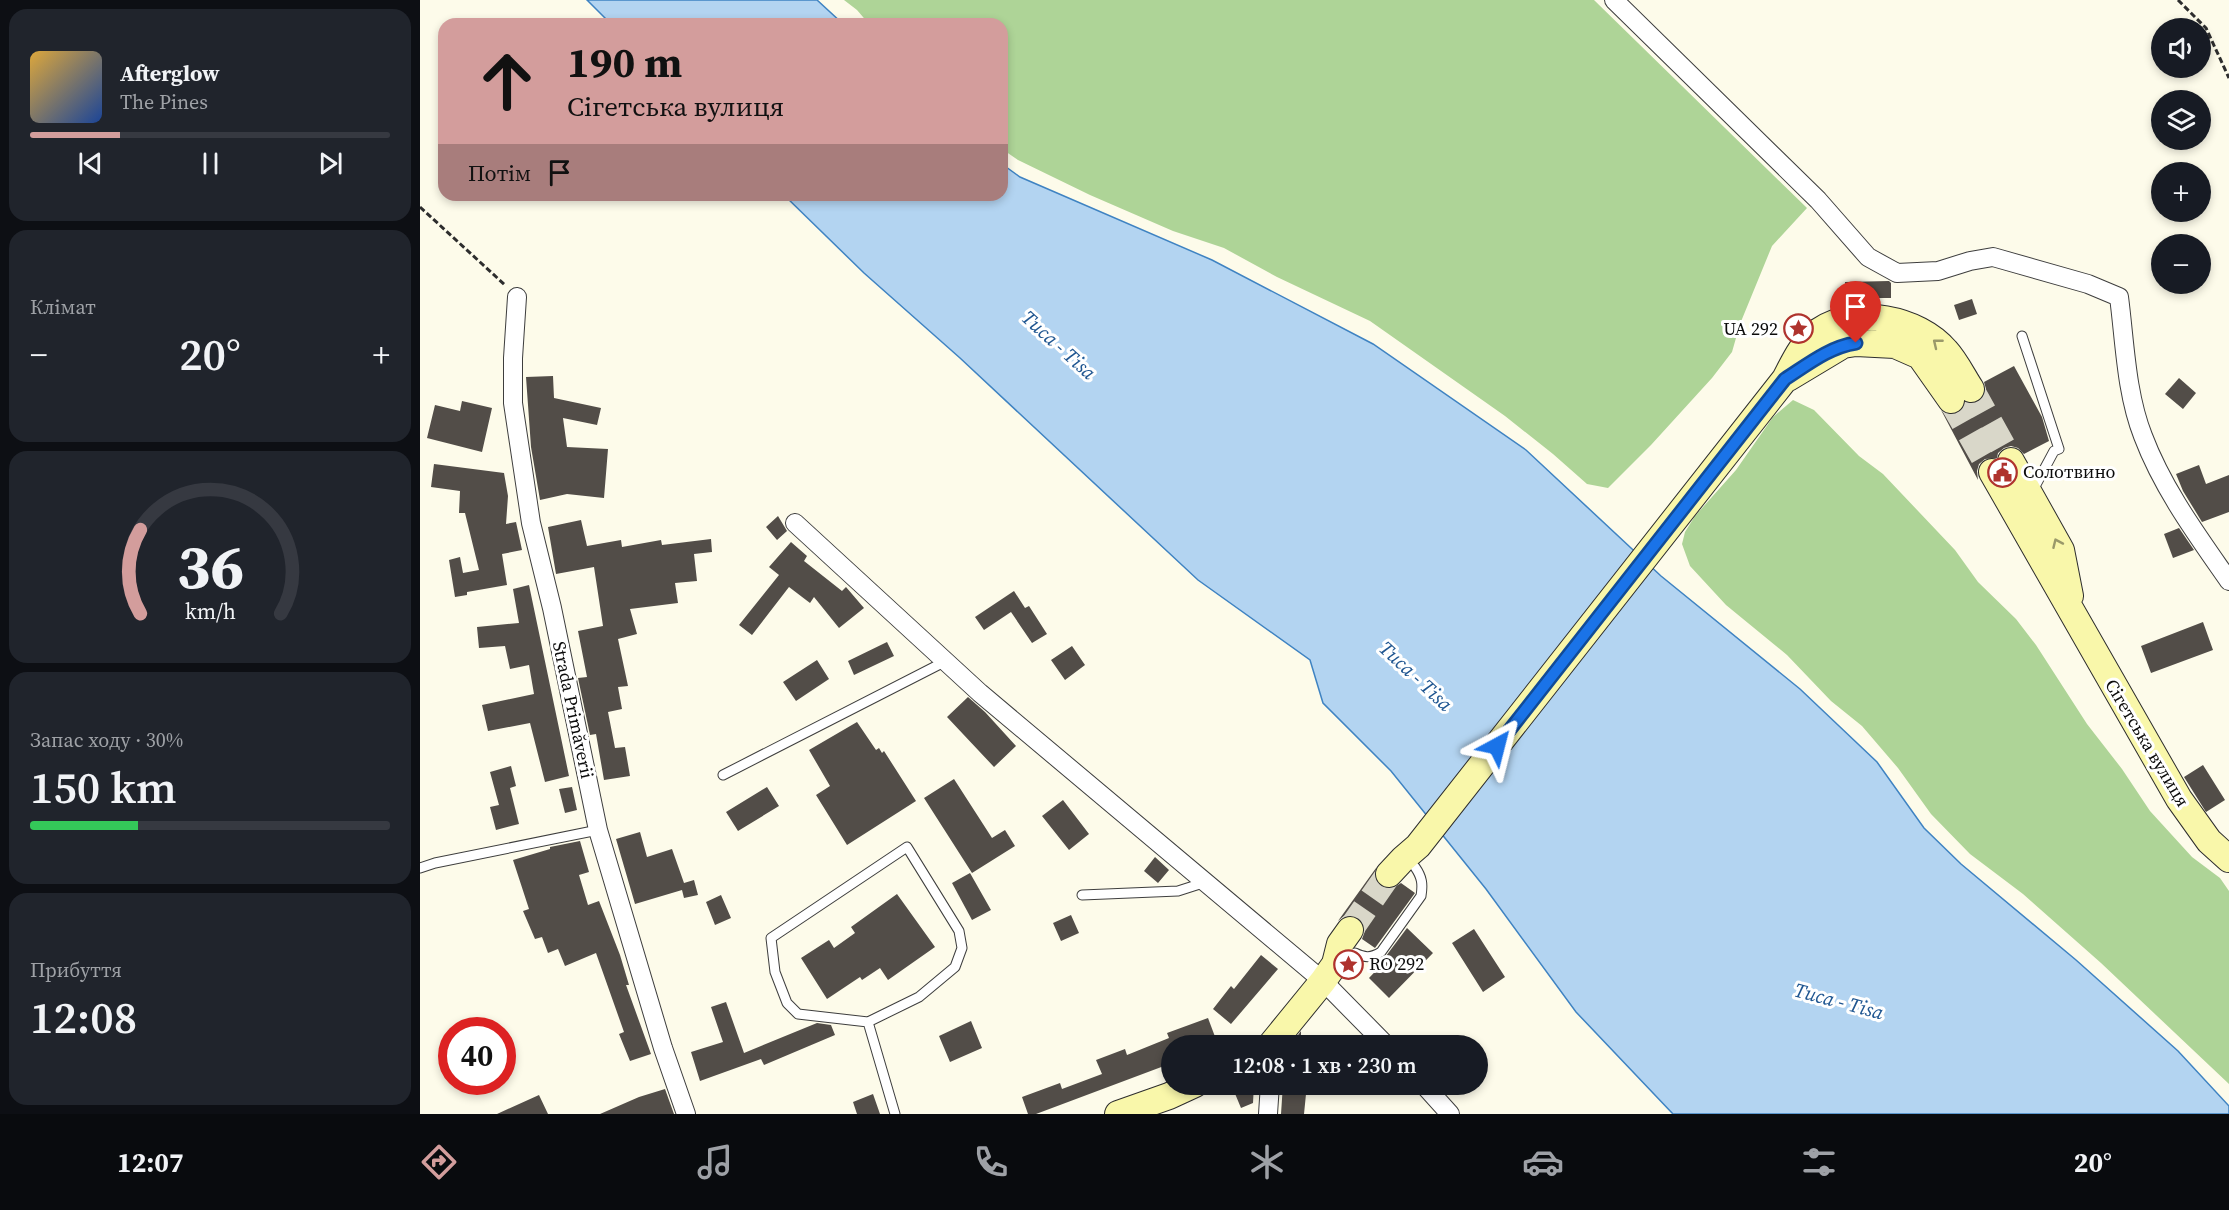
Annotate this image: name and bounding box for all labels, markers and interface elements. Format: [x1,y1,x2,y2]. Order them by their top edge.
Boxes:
map controls [2151,18,2211,294]
button: sound [2151,18,2211,78]
text: 190 m [567,33,682,91]
icon: ahead [468,42,546,120]
text: Afterglow [120,58,220,88]
text: The Pines [120,88,208,116]
text: Сігетська вулиця [567,88,784,125]
button: layers [2151,90,2211,150]
icon: previous [74,147,107,180]
icon: pause [194,147,227,180]
icon: next [314,147,347,180]
icon: arrive [543,156,576,189]
text: Потім [468,158,531,188]
button: + [2151,162,2211,222]
button: − [2151,234,2211,294]
pin [1830,281,1881,343]
icon: arrive [1839,290,1872,323]
text: Клімат [30,293,96,321]
water label: Тиса - Tisa [1016,304,1103,386]
place icon: UA 292 [1783,313,1815,345]
place label: UA 292 [1723,316,1778,341]
text: 20° [179,323,241,385]
text: − [30,332,48,377]
text: + [373,332,390,377]
one-way arrow [1933,339,1944,350]
public building icon: Солотвино [1986,456,2018,488]
place label: Солотвино [2023,459,2116,484]
text: 36 [176,523,244,609]
one-way arrow [2052,538,2064,549]
text: km/h [184,597,236,626]
water label: Тиса - Tisa [1373,635,1459,718]
street label: Strada Primăverii [547,639,600,781]
street label: Сігетська вулиця [2099,674,2195,811]
position arrow [1465,714,1529,778]
text: Запас ходу · 30% [30,726,183,754]
text: 150 km [30,756,177,818]
place icon: RO 292 [1332,948,1364,980]
place label: RO 292 [1369,951,1424,976]
text: Прибуття [30,956,122,984]
water label: Тиса - Tisa [1791,976,1887,1027]
text: 12:08 [30,986,137,1048]
speed limit sign: 40 [438,1017,516,1095]
text: 12:08 · 1 хв · 230 m [1232,1050,1417,1080]
icon: directions [418,1141,460,1183]
icon: music [694,1141,736,1183]
icon: phone [970,1141,1012,1183]
icon: climate [1246,1141,1288,1183]
icon: car [1522,1141,1564,1183]
icon: filters [1798,1141,1840,1183]
text: 12:07 [117,1144,184,1181]
text: 20° [2074,1144,2112,1181]

